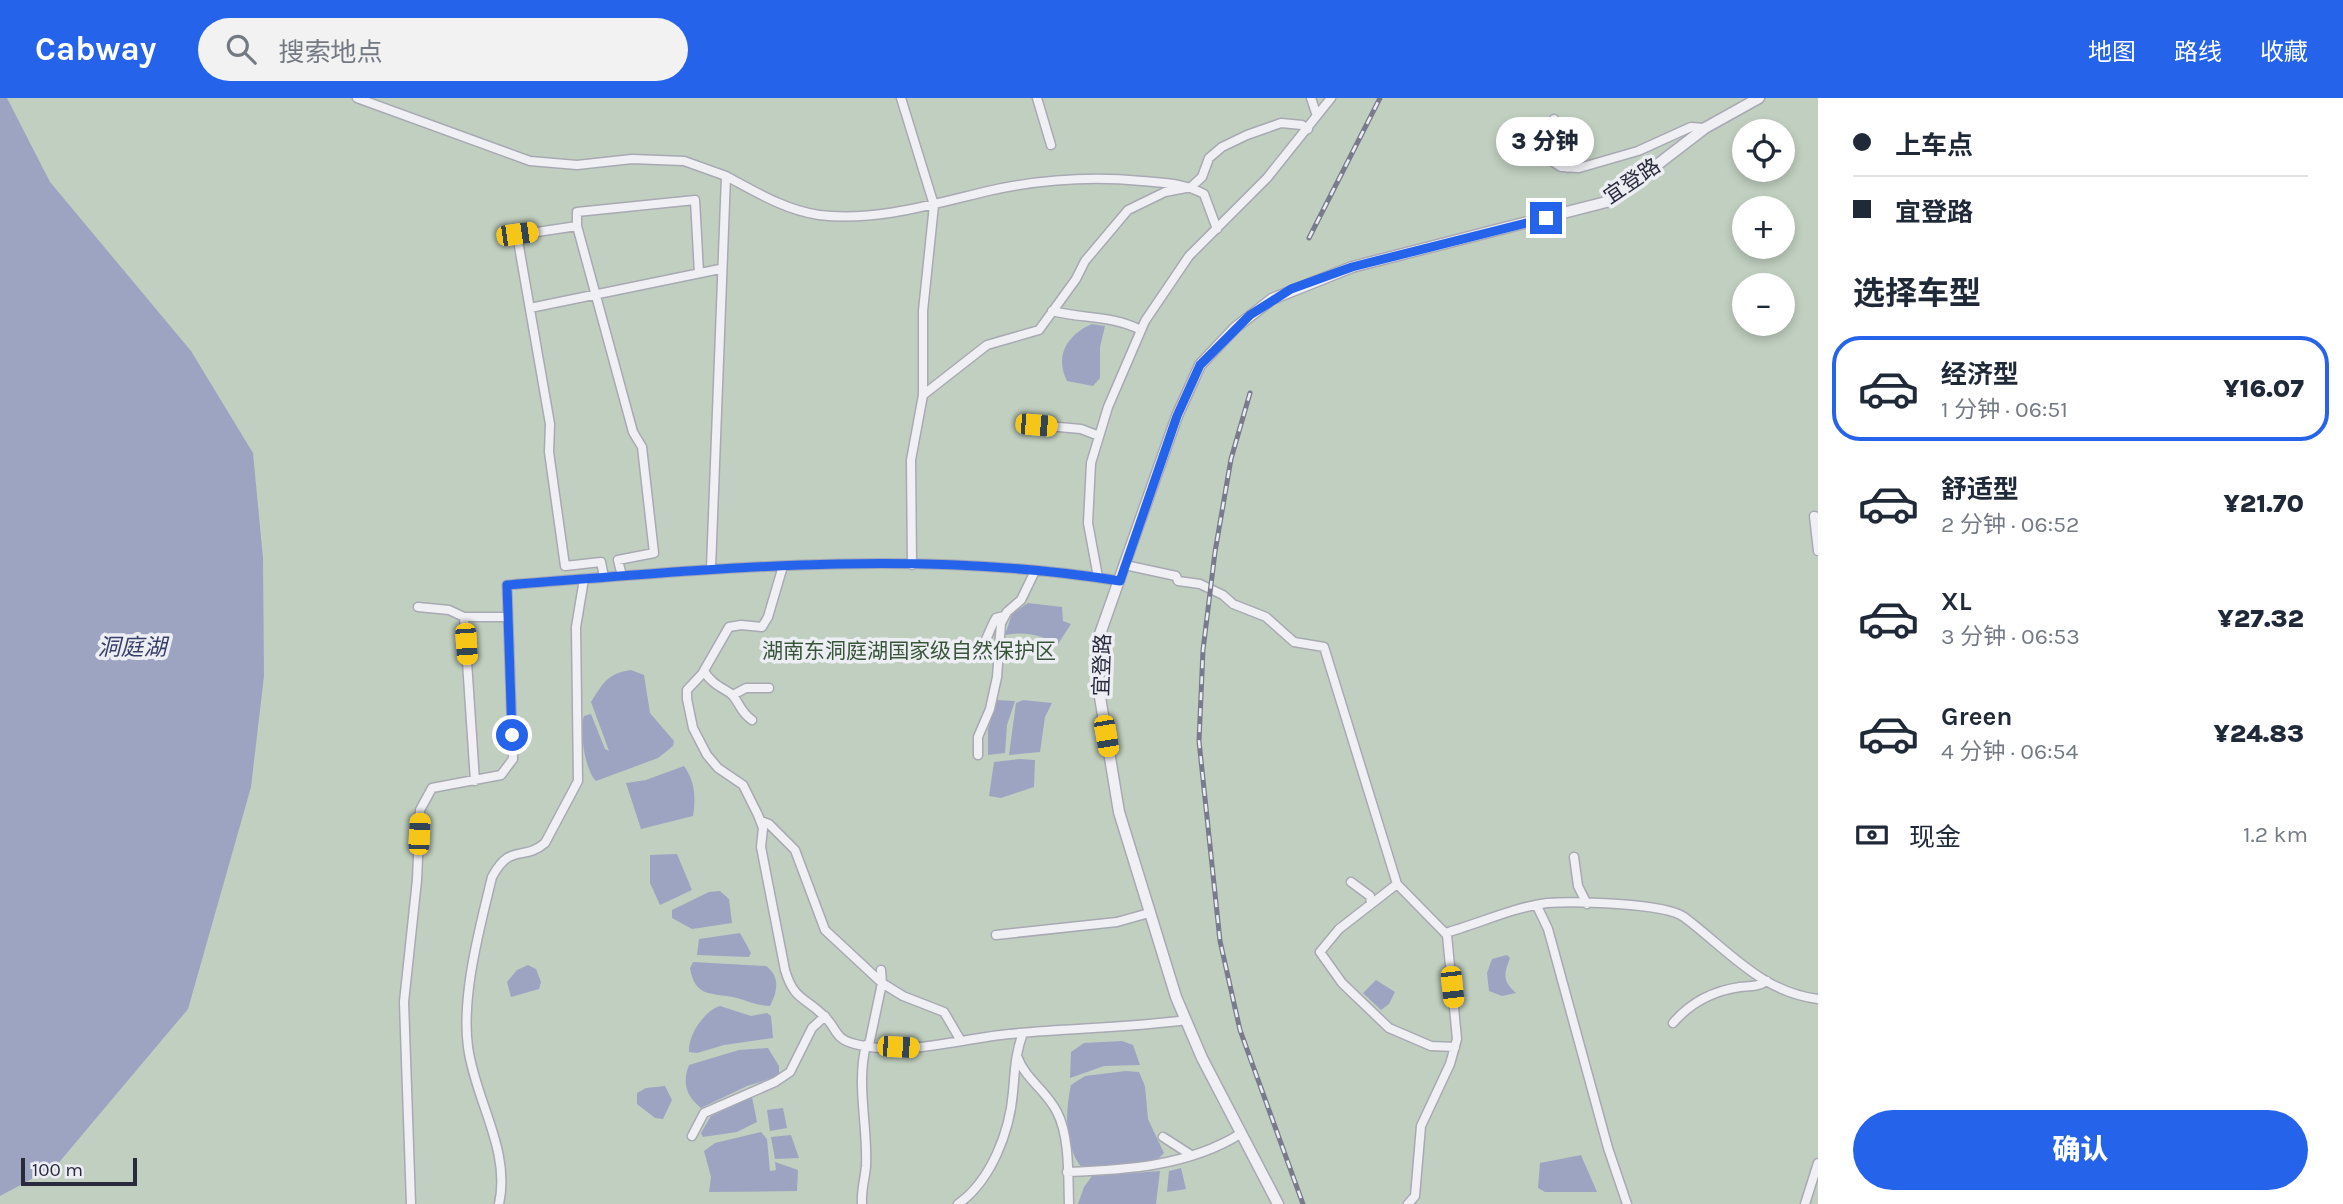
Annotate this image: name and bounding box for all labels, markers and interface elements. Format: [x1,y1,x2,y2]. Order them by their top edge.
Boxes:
search box [198,18,688,81]
text: Cabway [35,30,156,68]
icon: search [222,30,260,68]
text: 搜索地点 [278,37,382,68]
text: 地图 [2088,38,2136,66]
text: 路线 [2174,38,2222,66]
text: 收藏 [2260,38,2308,66]
callout: 3 分钟 [1497,116,1595,166]
map controls [1732,119,1795,336]
button: locate [1732,119,1795,182]
text: 3 分钟 [1511,128,1579,155]
text: 上车点 [1895,130,1973,161]
street label: 宜登路 [1599,153,1665,209]
button: + [1732,196,1795,259]
text: 宜登路 [1895,197,1973,228]
route end [1530,202,1562,234]
car [495,221,540,247]
button: − [1732,273,1795,336]
text: 选择车型 [1853,275,1981,312]
icon: car [1857,357,1920,420]
text: 经济型 [1941,359,2019,390]
text: ¥16.07 [2223,373,2304,404]
text: 1 分钟 · 06:51 [1941,396,2068,423]
car [1015,413,1058,437]
icon: car [1857,472,1920,535]
text: 舒适型 [1941,474,2019,505]
text: ¥21.70 [2223,488,2304,519]
text: 2 分钟 · 06:52 [1941,511,2079,538]
text: XL [1941,586,1972,617]
icon: car [1857,587,1920,650]
text: ¥27.32 [2218,603,2304,634]
car [455,622,478,666]
text: 3 分钟 · 06:53 [1941,623,2080,650]
street label: 宜登路 [1089,633,1115,697]
water label: 洞庭湖 [98,634,170,661]
park label: 湖南东洞庭湖国家级自然保护区 [762,639,1056,663]
text: Green [1941,701,2013,732]
icon: car [1857,702,1920,765]
car [1093,713,1120,759]
text: ¥24.83 [2214,718,2304,749]
route start [496,719,528,751]
text: 4 分钟 · 06:54 [1941,738,2078,765]
car [408,812,431,856]
icon: cash [1853,816,1891,854]
text: 1.2 km [2243,821,2308,848]
text: 现金 [1909,822,1961,853]
car [1440,965,1465,1009]
car [877,1035,920,1059]
button: 确认 [1853,1110,2308,1190]
scale bar [21,1155,136,1187]
text: 100 m [32,1159,83,1181]

